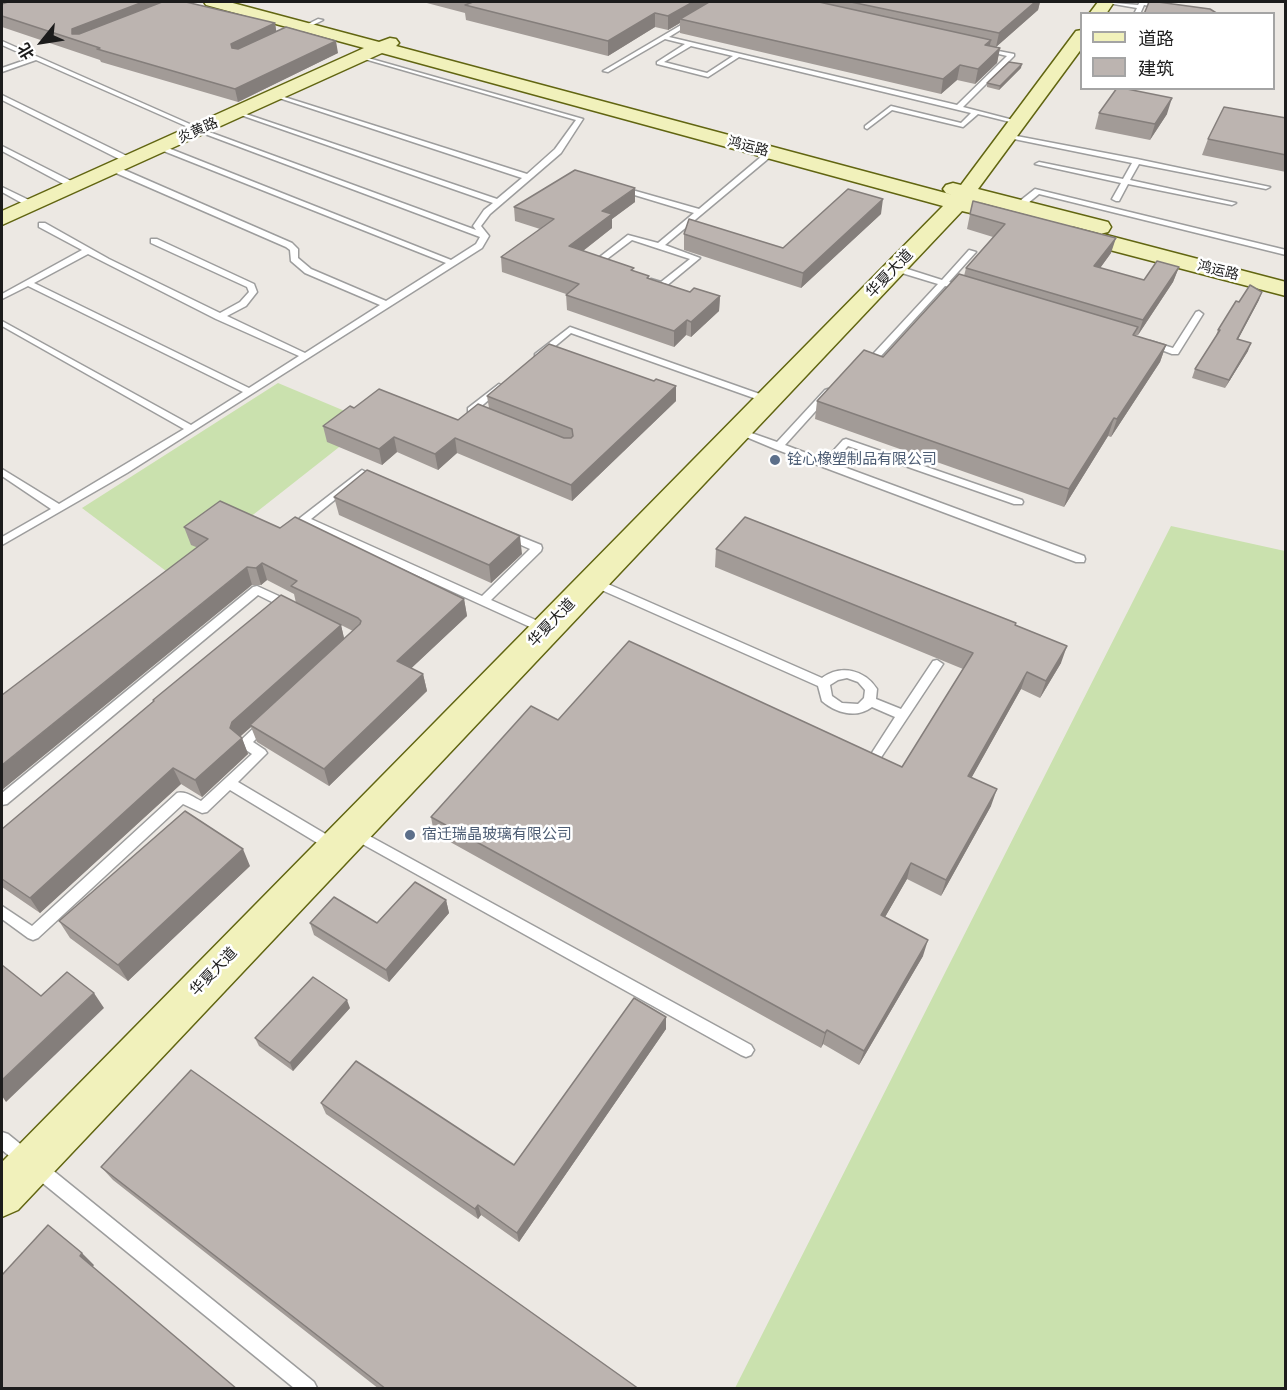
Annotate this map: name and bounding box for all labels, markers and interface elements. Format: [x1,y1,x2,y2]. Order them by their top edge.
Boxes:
north arrow [12,12,72,72]
legend [1080,12,1275,90]
text: 道路 [1138,28,1174,50]
text: 北 [14,39,39,63]
text: 建筑 [1138,58,1174,80]
street label: 炎黄路 [175,115,221,147]
street label: 鸿运路 [726,133,770,161]
street label: 华夏大道 [863,246,917,302]
street label: 鸿运路 [1196,258,1240,284]
place label: 铨心橡塑制品有限公司 [787,451,937,469]
marker: 铨心橡塑制品有限公司 [768,453,782,467]
street label: 华夏大道 [525,595,579,651]
place label: 宿迁瑞晶玻璃有限公司 [422,826,572,844]
marker: 宿迁瑞晶玻璃有限公司 [403,828,417,842]
street label: 华夏大道 [187,944,241,1000]

